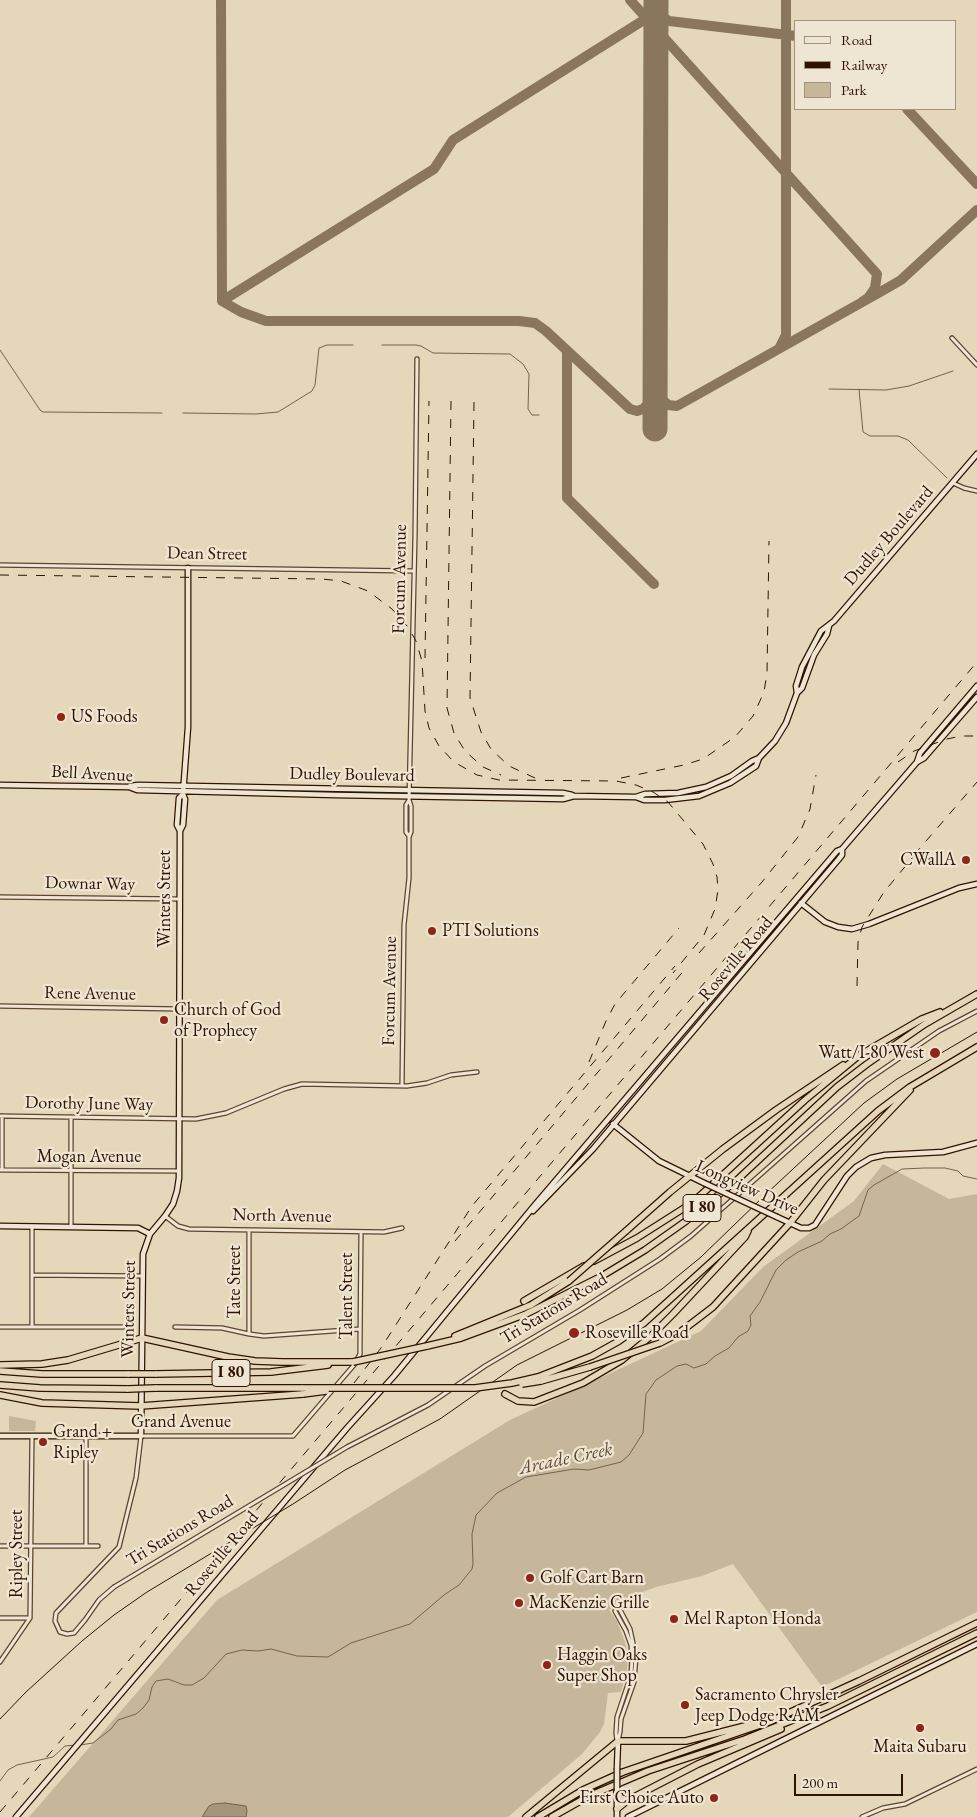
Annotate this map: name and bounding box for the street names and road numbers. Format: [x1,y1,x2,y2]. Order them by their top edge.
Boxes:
street label: Dudley Boulevard [840,482,938,590]
street label: Forcum Avenue [388,524,412,634]
street label: Dean Street [167,542,247,566]
street label: Bell Avenue [51,761,133,787]
street label: Dudley Boulevard [289,763,415,787]
street label: Winters Street [154,850,176,948]
street label: Downar Way [45,872,135,896]
street label: Roseville Road [694,912,778,1006]
street label: Forcum Avenue [378,936,402,1046]
street label: Rene Avenue [44,982,136,1006]
street label: Dorothy June Way [25,1092,153,1116]
street label: Mogan Avenue [37,1146,141,1168]
street label: Longview Drive [692,1156,802,1220]
road number: I 80 [683,1194,721,1222]
street label: North Avenue [232,1204,332,1228]
street label: Tate Street [224,1245,246,1319]
street label: Talent Street [336,1253,358,1339]
street label: Winters Street [117,1260,141,1358]
street label: Tri Stations Road [497,1269,611,1349]
road number: I 80 [212,1360,250,1386]
street label: Grand Avenue [131,1411,231,1433]
street label: Tri Stations Road [123,1491,237,1571]
street label: Roseville Road [180,1507,264,1601]
street label: Ripley Street [6,1510,28,1598]

